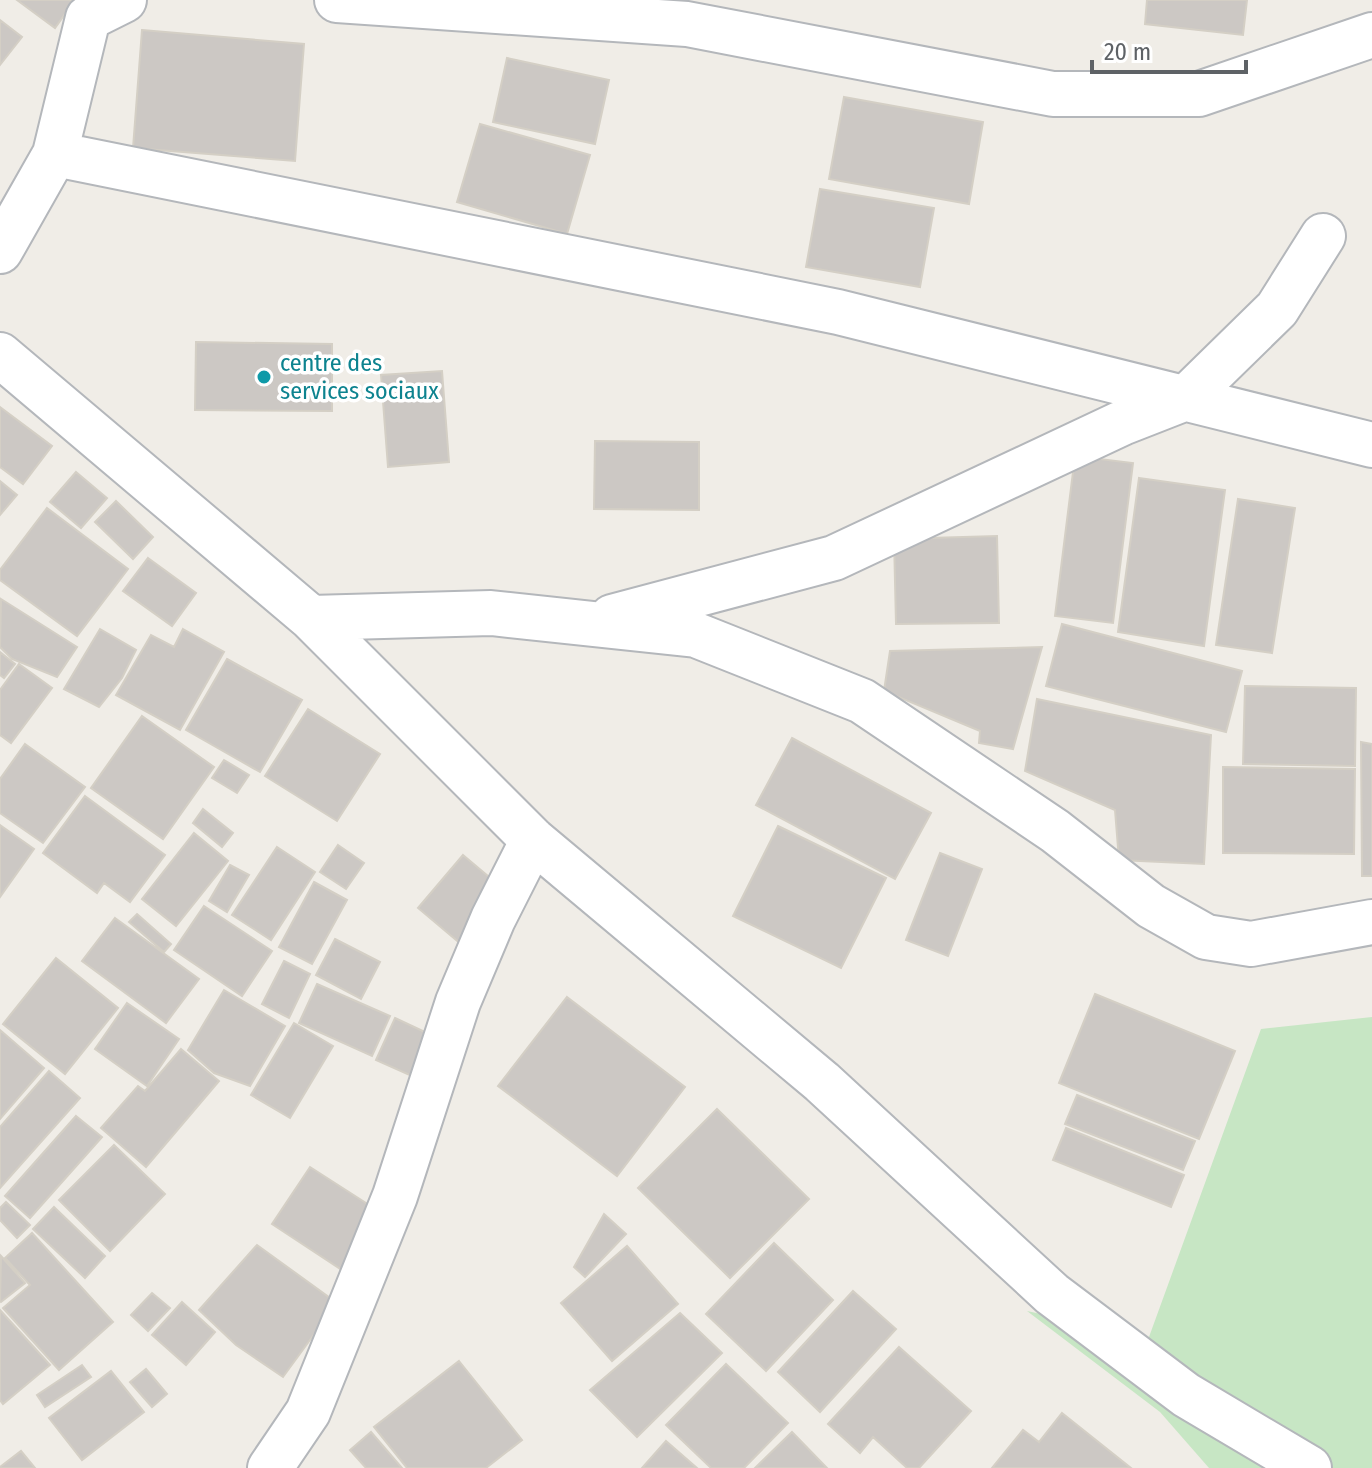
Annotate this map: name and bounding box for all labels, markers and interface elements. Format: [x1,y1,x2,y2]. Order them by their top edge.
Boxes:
scale bar [1092,24,1246,74]
text: 20 m [1104,38,1151,66]
place label: centre des services sociaux [280,349,439,405]
marker: centre des services sociaux [255,368,273,386]

